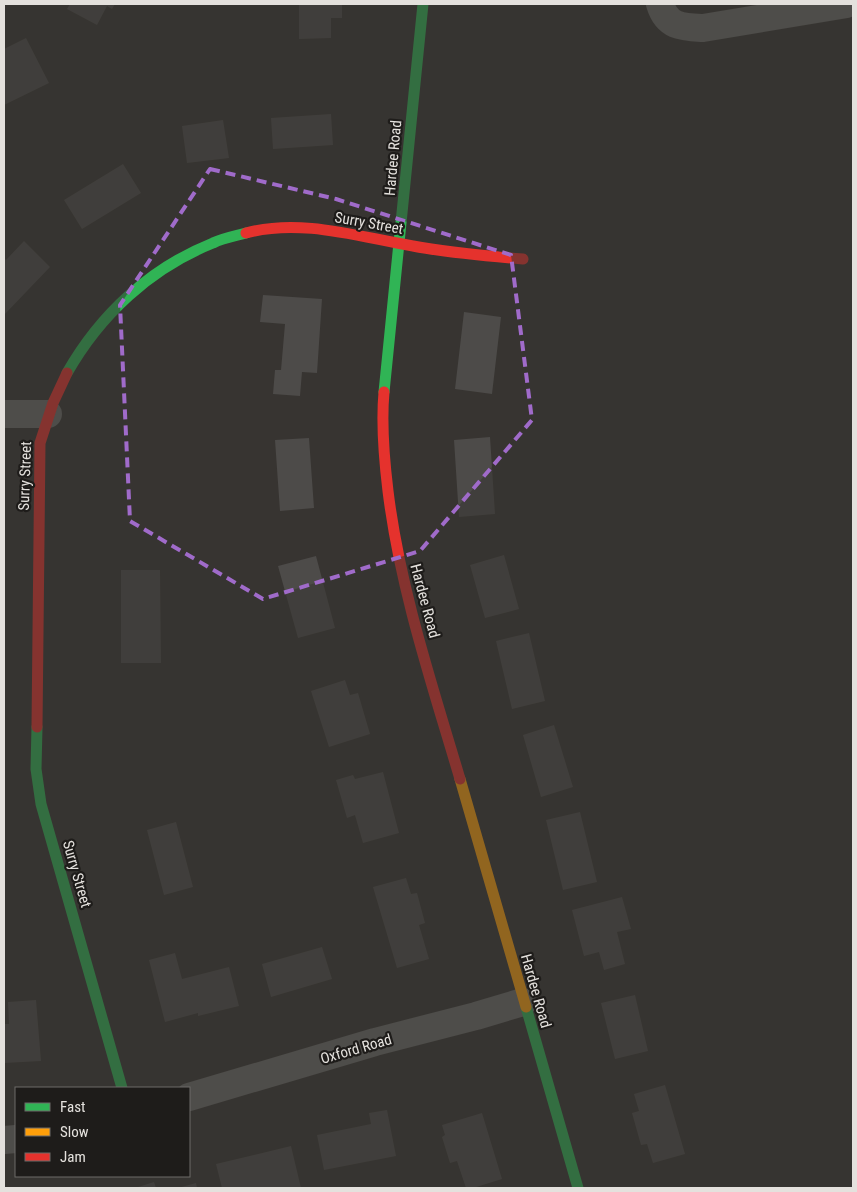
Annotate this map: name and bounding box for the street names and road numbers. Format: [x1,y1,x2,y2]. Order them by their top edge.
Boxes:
street label: Hardee Road [381,119,405,197]
street label: Surry Street [333,208,405,238]
street label: Surry Street [15,441,35,511]
street label: Hardee Road [406,562,444,640]
street label: Surry Street [59,838,95,910]
street label: Hardee Road [517,952,555,1030]
street label: Oxford Road [318,1030,394,1068]

